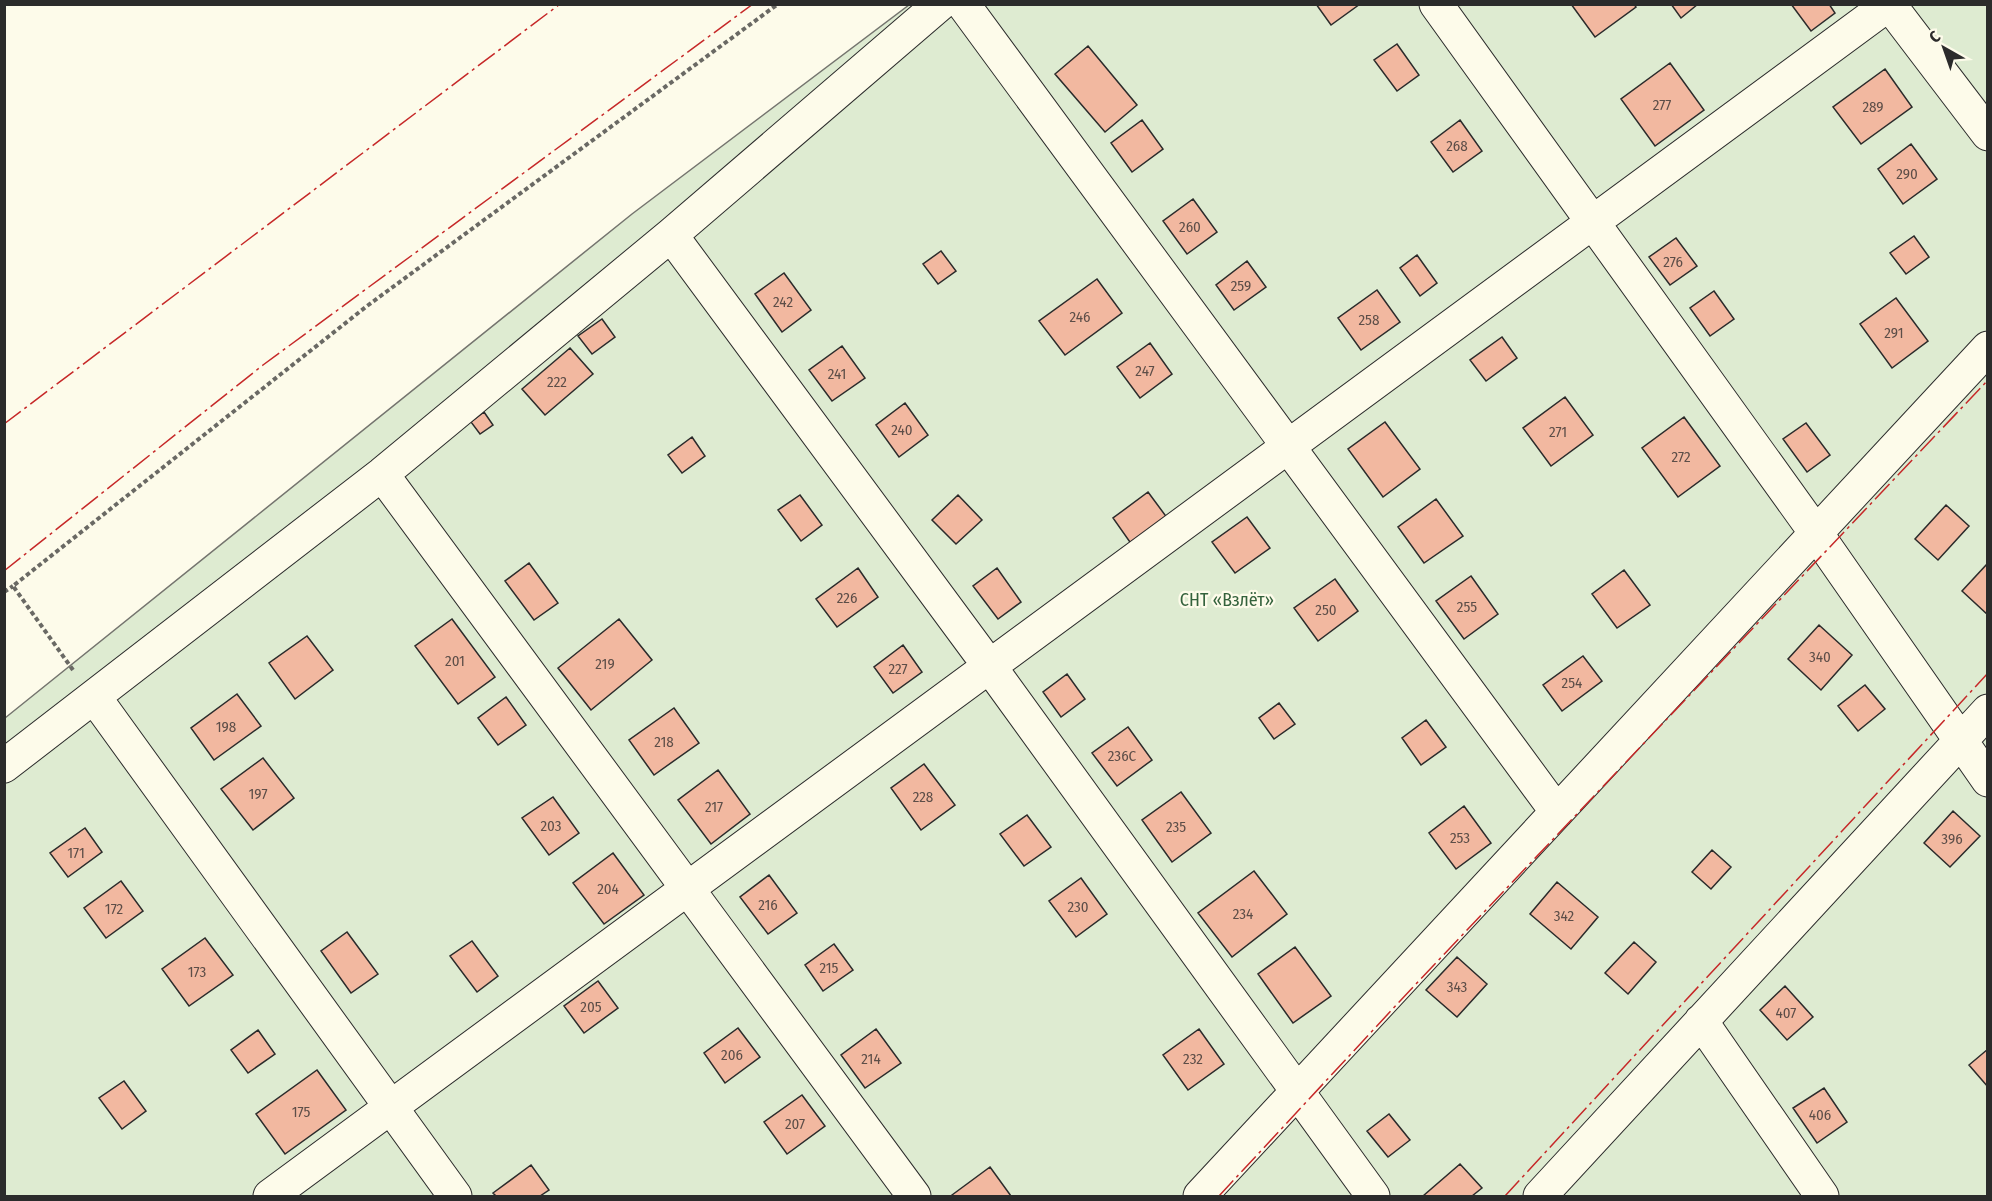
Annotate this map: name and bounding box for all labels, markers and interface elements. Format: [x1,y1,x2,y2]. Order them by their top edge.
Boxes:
north arrow [1914,18,1974,78]
text: С [1925,27,1944,47]
house number: 277 [1653,96,1671,114]
house number: 289 [1862,98,1884,116]
house number: 268 [1446,137,1468,155]
house number: 290 [1896,165,1918,183]
house number: 260 [1179,218,1201,236]
house number: 276 [1663,253,1683,271]
house number: 259 [1231,277,1251,295]
house number: 242 [773,293,793,311]
house number: 246 [1069,308,1091,326]
house number: 258 [1358,311,1380,329]
house number: 291 [1884,324,1904,342]
house number: 247 [1135,362,1155,380]
house number: 241 [828,365,846,383]
house number: 222 [547,373,567,391]
house number: 240 [891,421,913,439]
house number: 271 [1549,423,1567,441]
house number: 272 [1671,448,1691,466]
house number: 226 [837,589,857,607]
park label: СНТ «Взлёт» [1180,589,1274,611]
house number: 255 [1457,598,1477,616]
house number: 250 [1315,601,1337,619]
house number: 340 [1809,648,1831,666]
house number: 201 [445,652,465,670]
house number: 219 [595,655,615,673]
house number: 227 [888,660,908,678]
house number: 254 [1562,674,1582,692]
house number: 198 [216,718,236,736]
house number: 218 [654,733,674,751]
house number: 236С [1108,747,1137,765]
house number: 197 [248,785,268,803]
house number: 228 [913,788,933,806]
house number: 217 [705,798,723,816]
house number: 203 [540,817,562,835]
house number: 235 [1166,818,1186,836]
house number: 253 [1450,829,1470,847]
house number: 396 [1941,830,1963,848]
house number: 171 [67,844,85,862]
house number: 204 [597,880,619,898]
house number: 216 [758,896,778,914]
house number: 230 [1067,898,1089,916]
house number: 172 [105,900,124,918]
house number: 234 [1233,905,1253,923]
house number: 342 [1554,907,1575,925]
house number: 215 [819,959,839,977]
house number: 173 [188,963,207,981]
house number: 343 [1447,978,1467,996]
house number: 205 [580,998,602,1016]
house number: 407 [1776,1004,1796,1022]
house number: 206 [721,1046,743,1064]
house number: 214 [861,1050,881,1068]
house number: 232 [1183,1050,1203,1068]
house number: 175 [292,1103,310,1121]
house number: 406 [1809,1106,1831,1124]
house number: 207 [785,1115,805,1133]

